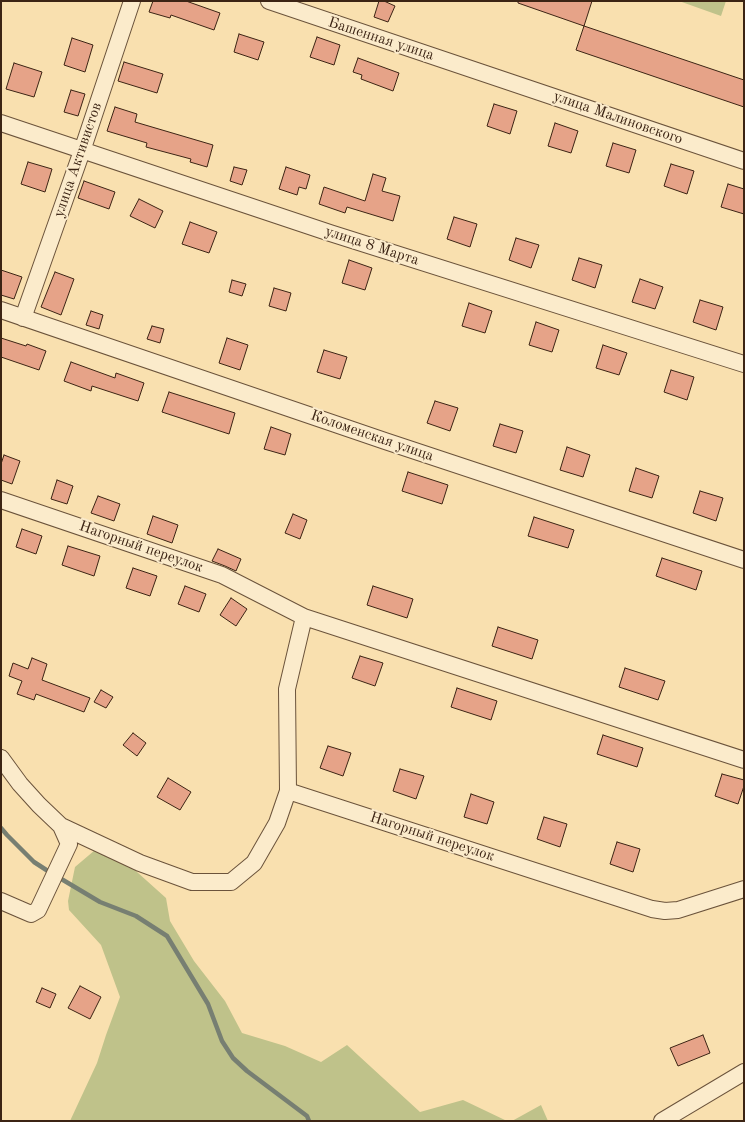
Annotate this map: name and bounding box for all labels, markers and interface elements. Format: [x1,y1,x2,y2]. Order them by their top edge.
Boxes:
street label: Башенная улица [326,13,436,65]
street label: улица Малиновского [551,87,685,149]
street label: улица Активистов [50,100,106,220]
street label: улица 8 Марта [323,222,421,270]
street label: Коломенская улица [308,406,436,466]
street label: Нагорный переулок [77,517,205,577]
street label: Нагорный переулок [367,808,497,866]

